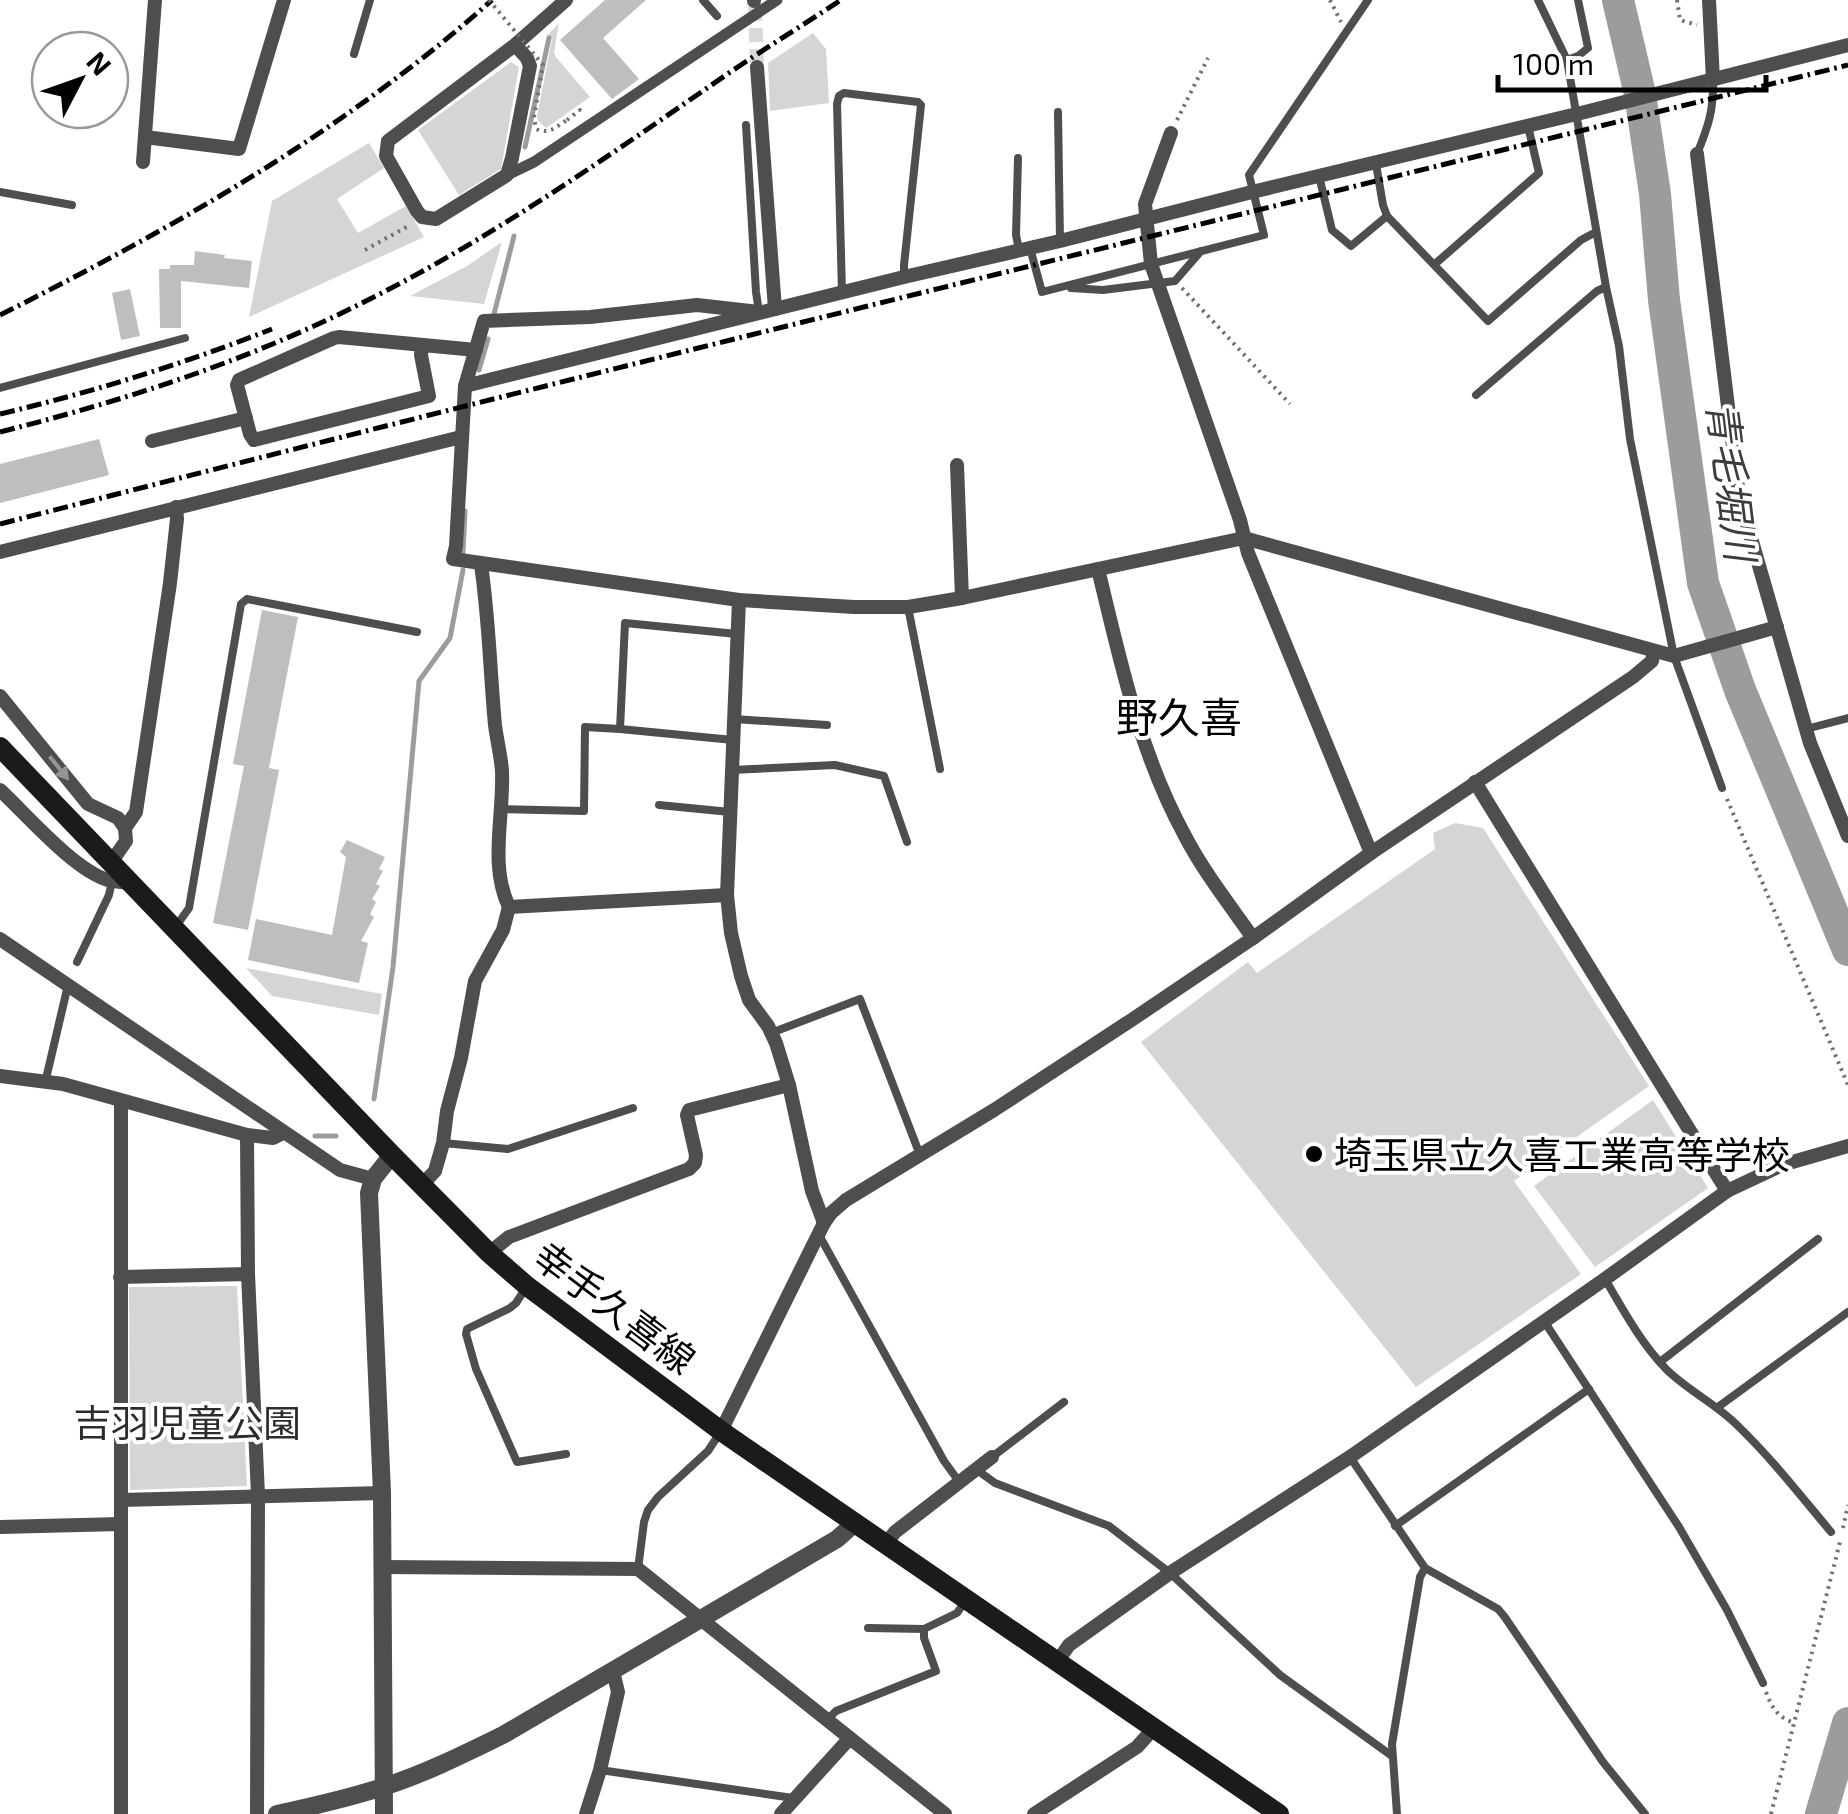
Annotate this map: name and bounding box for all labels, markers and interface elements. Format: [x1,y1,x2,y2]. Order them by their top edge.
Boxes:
north arrow [30,30,130,130]
scale bar [1498,30,1766,92]
text: N [80,44,119,82]
text: 100 m [1513,45,1594,81]
water label: 青毛堀川 [1699,399,1767,567]
district label: 野久喜 [1116,691,1242,741]
one-way arrow [47,755,69,780]
place label: 埼玉県立久喜工業高等学校 [1334,1131,1790,1177]
marker: 埼玉県立久喜工業高等学校 [1303,1143,1325,1165]
street label: 幸手久喜線 [525,1231,705,1383]
park label: 吉羽児童公園 [73,1399,301,1445]

